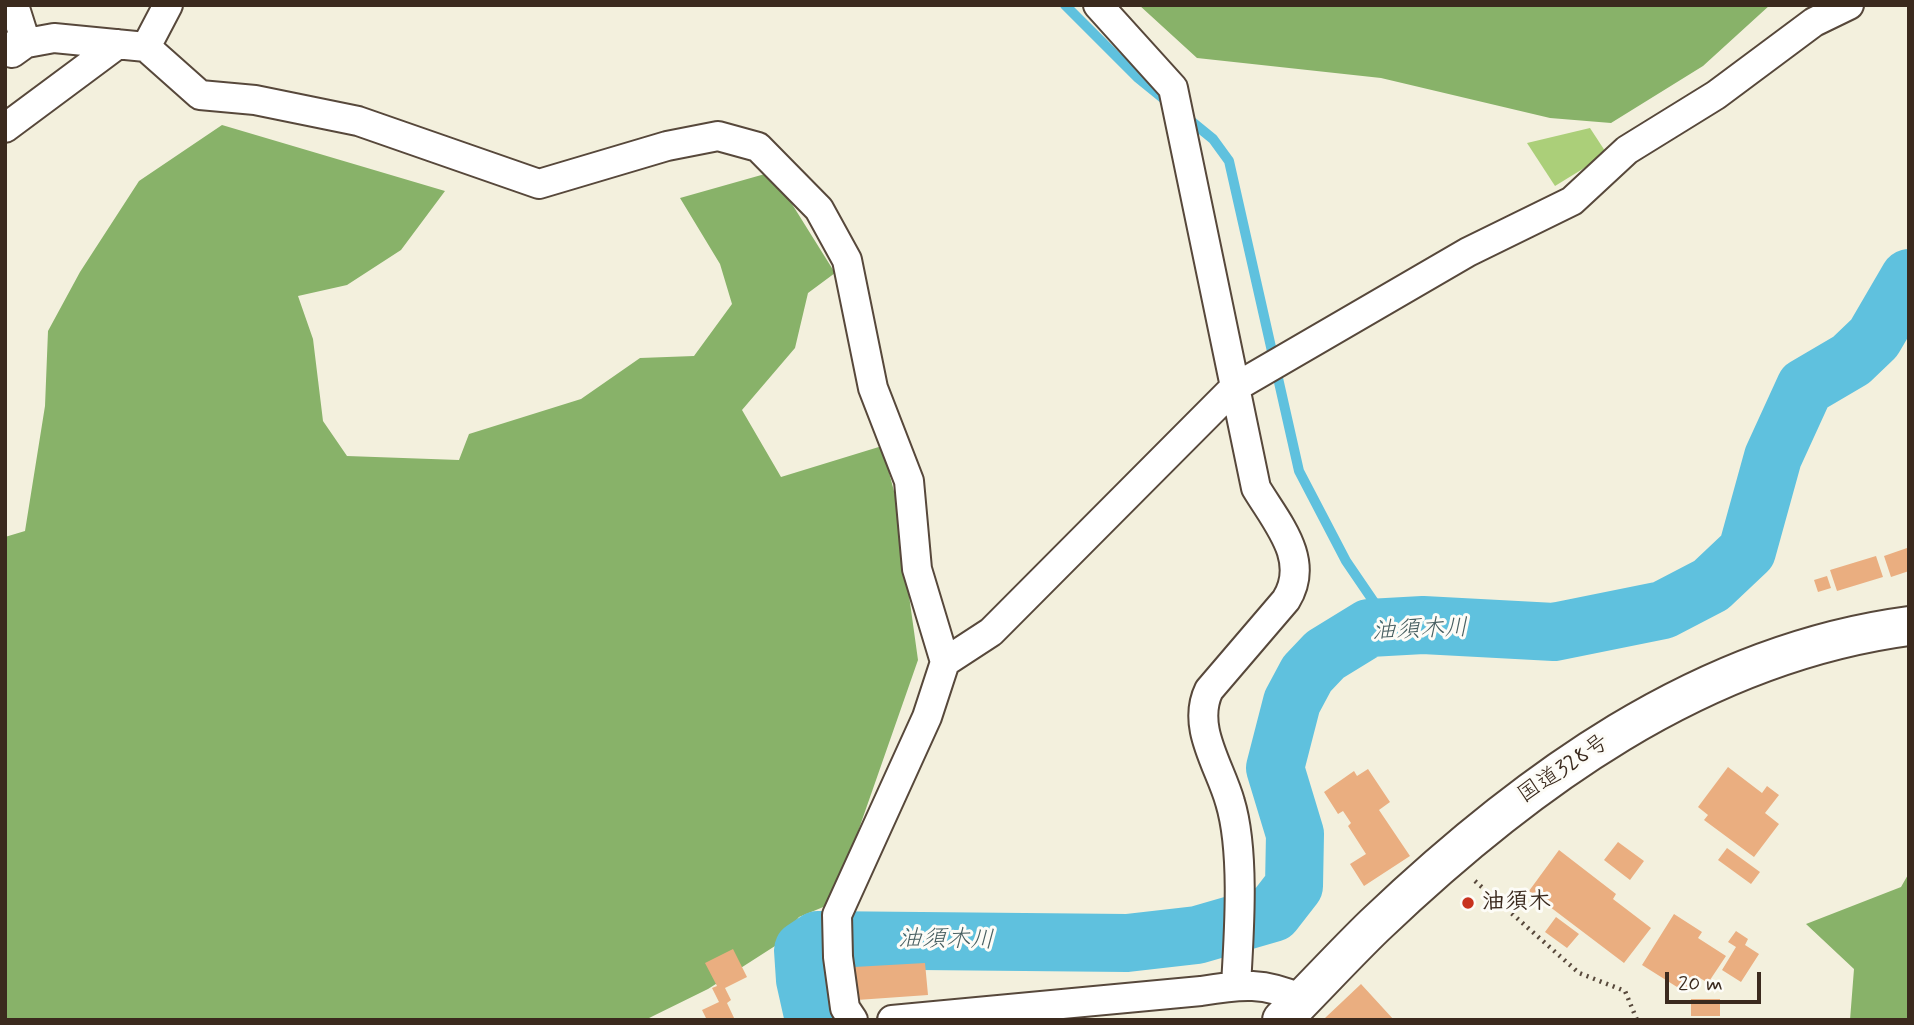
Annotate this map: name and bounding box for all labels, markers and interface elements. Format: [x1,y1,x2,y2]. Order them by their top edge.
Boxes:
water label: 油須木川 [1372,615,1468,647]
street label: 国道328号 [1513,729,1615,811]
place label: 油須木 [1482,889,1551,917]
marker: 油須木 [1460,895,1476,911]
water label: 油須木川 [898,926,994,956]
scale bar [1669,958,1765,1002]
text: 20 m [1678,970,1723,998]

